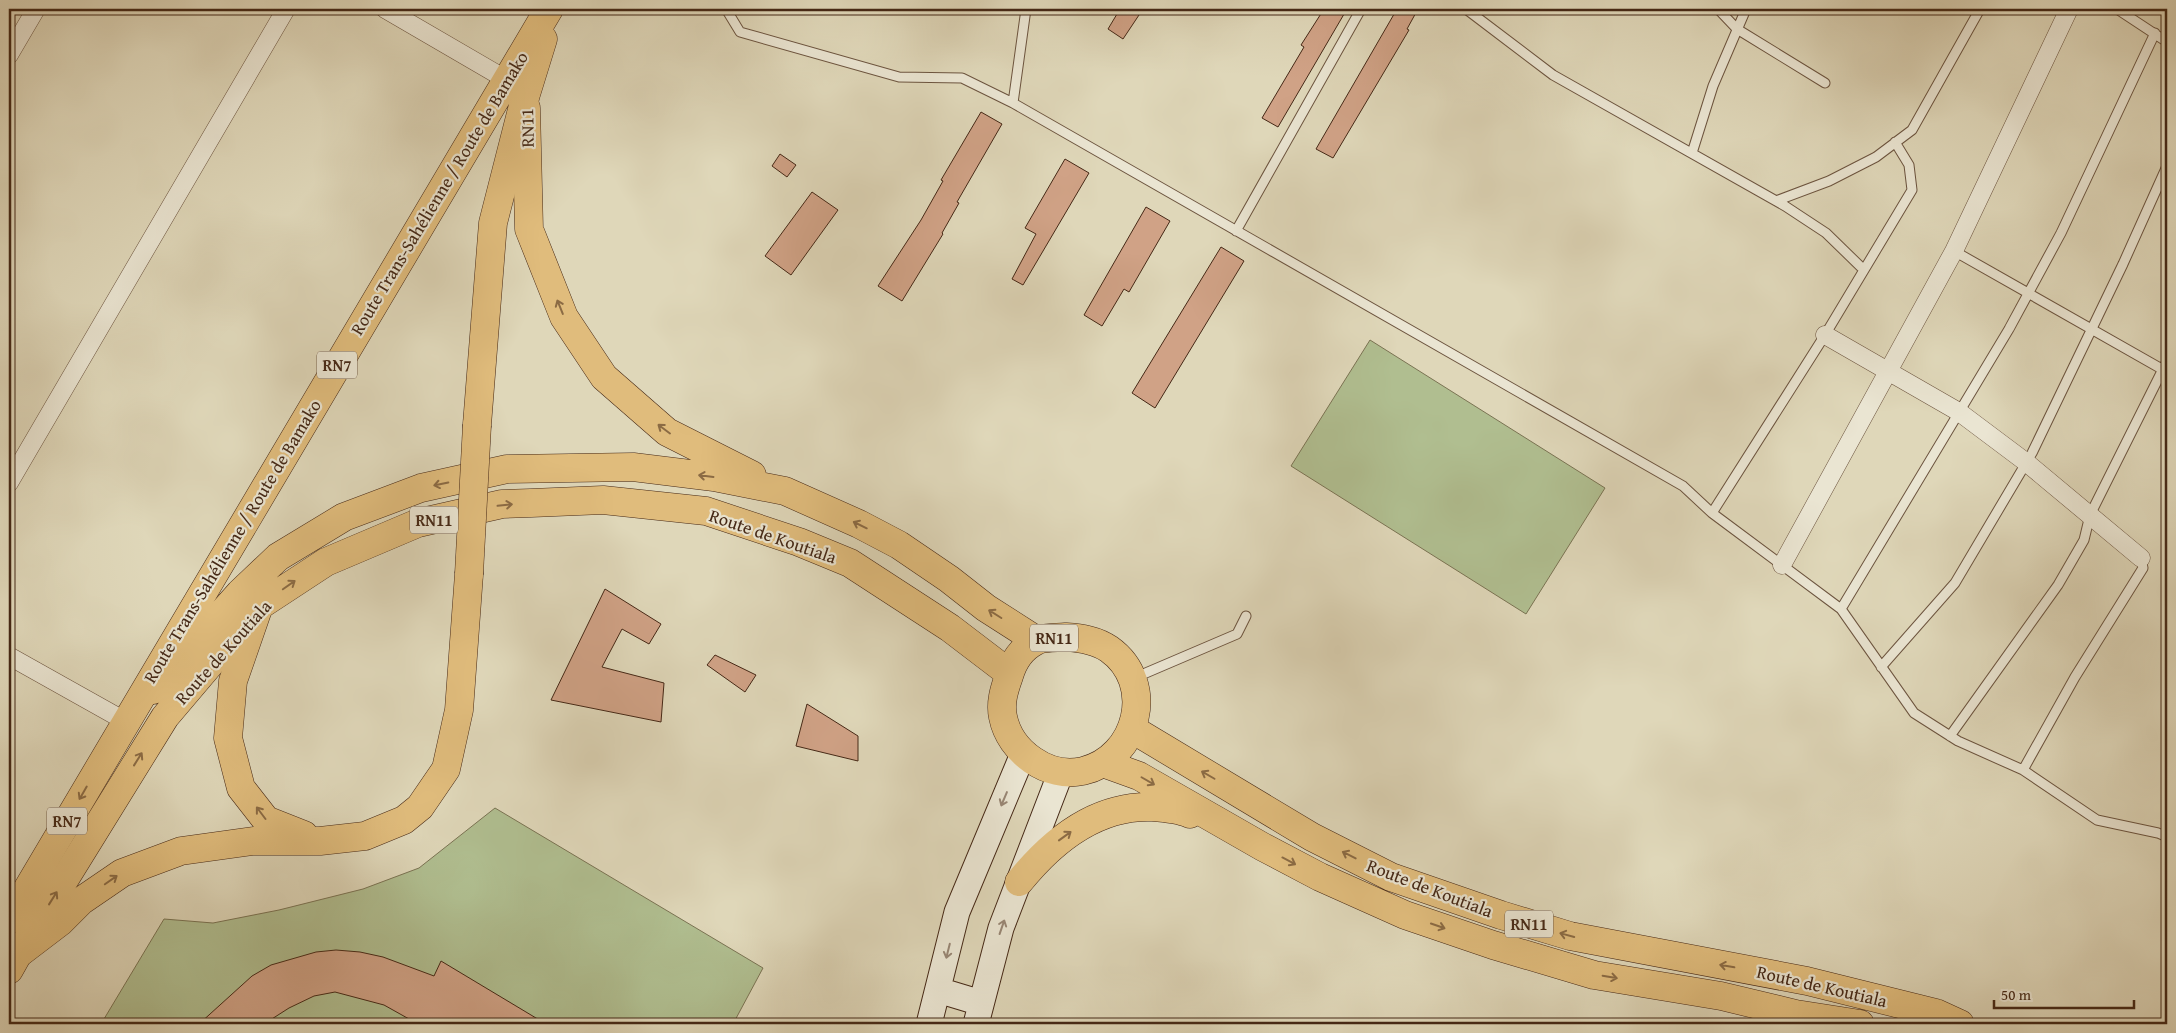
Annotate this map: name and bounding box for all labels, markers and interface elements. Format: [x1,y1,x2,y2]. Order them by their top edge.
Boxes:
street label: Route Trans-Sahélienne / Route de Bamako [343,46,535,340]
street label: RN11 [513,108,541,148]
one-way arrow [554,300,564,315]
road number: RN7 [317,352,357,378]
street label: Route Trans-Sahélienne / Route de Bamako [136,394,328,688]
one-way arrow [658,423,671,434]
one-way arrow [698,471,714,481]
one-way arrow [433,480,449,489]
one-way arrow [497,500,513,509]
street label: Route de Koutiala [706,502,841,571]
road number: RN11 [410,506,458,534]
one-way arrow [853,520,868,529]
one-way arrow [282,580,296,590]
street label: Route de Koutiala [168,593,278,710]
one-way arrow [989,609,1003,619]
road number: RN11 [1030,624,1078,651]
one-way arrow [134,753,144,767]
one-way arrow [1201,770,1216,780]
one-way arrow [1140,777,1154,787]
one-way arrow [77,786,87,800]
one-way arrow [999,791,1009,806]
one-way arrow [255,807,266,820]
road number: RN7 [47,808,87,834]
one-way arrow [1058,831,1072,841]
one-way arrow [1342,850,1357,860]
street label: Route de Koutiala [1363,852,1497,925]
one-way arrow [1282,856,1297,866]
one-way arrow [104,875,118,885]
one-way arrow [48,891,58,905]
road number: RN11 [1505,911,1553,938]
one-way arrow [998,919,1007,935]
one-way arrow [1430,922,1446,932]
one-way arrow [1560,930,1576,939]
one-way arrow [943,942,952,958]
street label: Route de Koutiala [1754,958,1890,1014]
one-way arrow [1719,960,1735,970]
one-way arrow [1602,973,1618,983]
scale bar [1994,978,2134,1010]
text: 50 m [2001,984,2032,1005]

